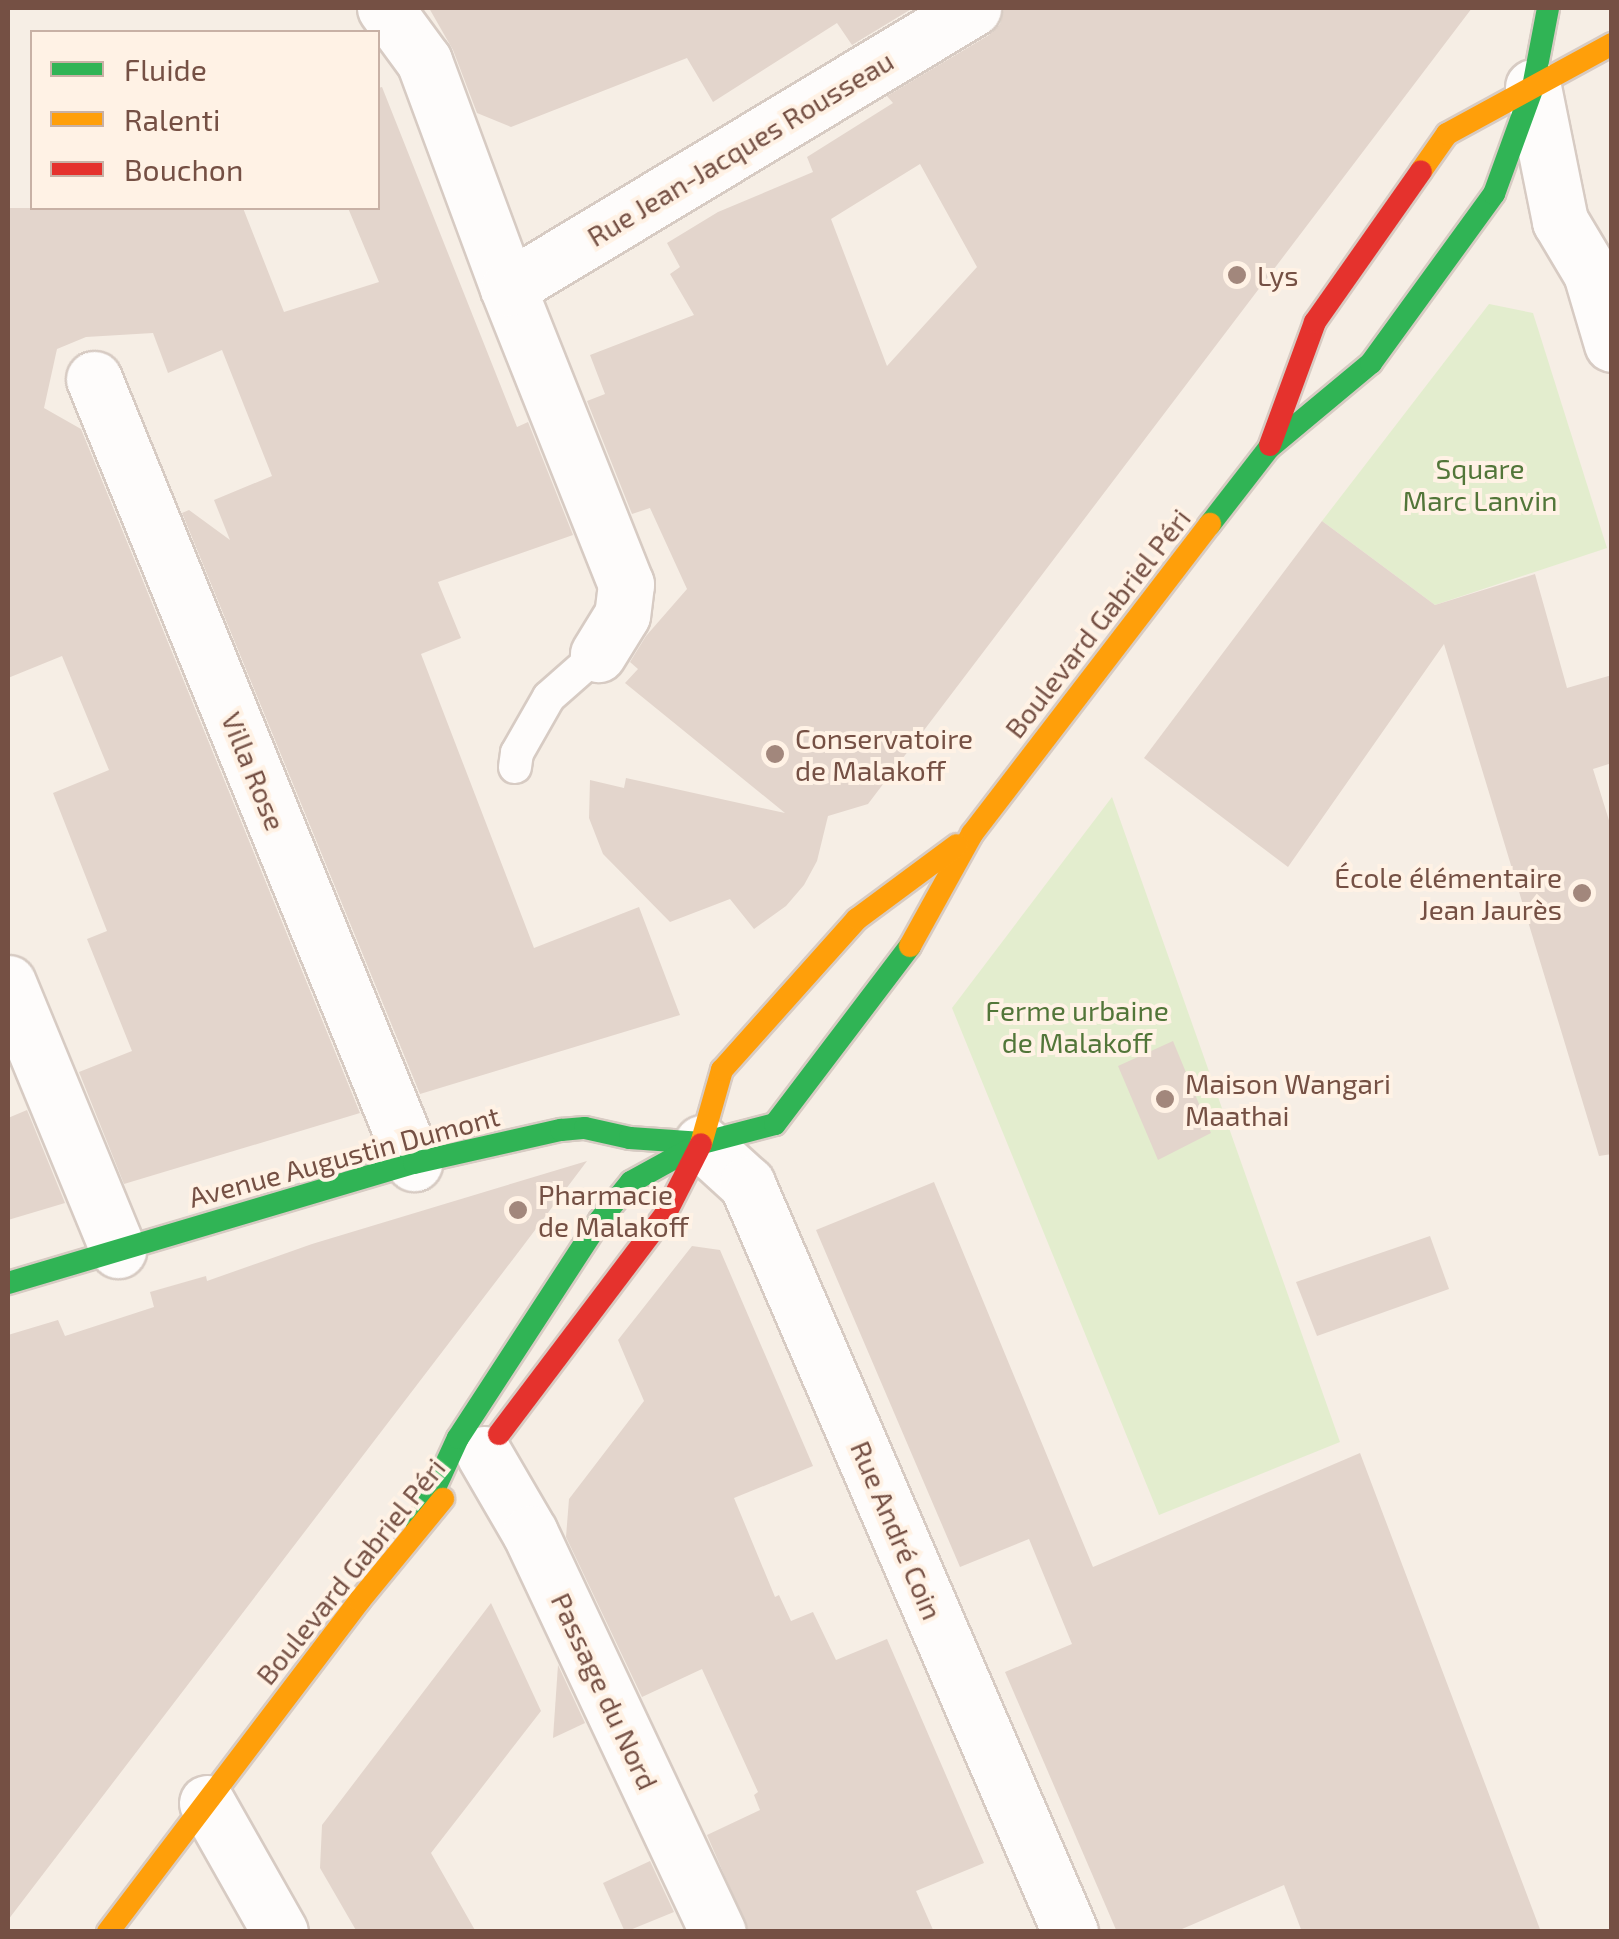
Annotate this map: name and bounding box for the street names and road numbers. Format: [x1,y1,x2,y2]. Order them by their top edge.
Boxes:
street label: Rue Jean-Jacques Rousseau [581,43,899,253]
street label: Boulevard Gabriel Péri [997,502,1197,744]
street label: Villa Rose [215,707,293,835]
street label: Avenue Augustin Dumont [184,1098,504,1214]
street label: Rue André Coin [844,1435,950,1625]
street label: Boulevard Gabriel Péri [248,1451,452,1691]
street label: Passage du Nord [545,1587,665,1795]

